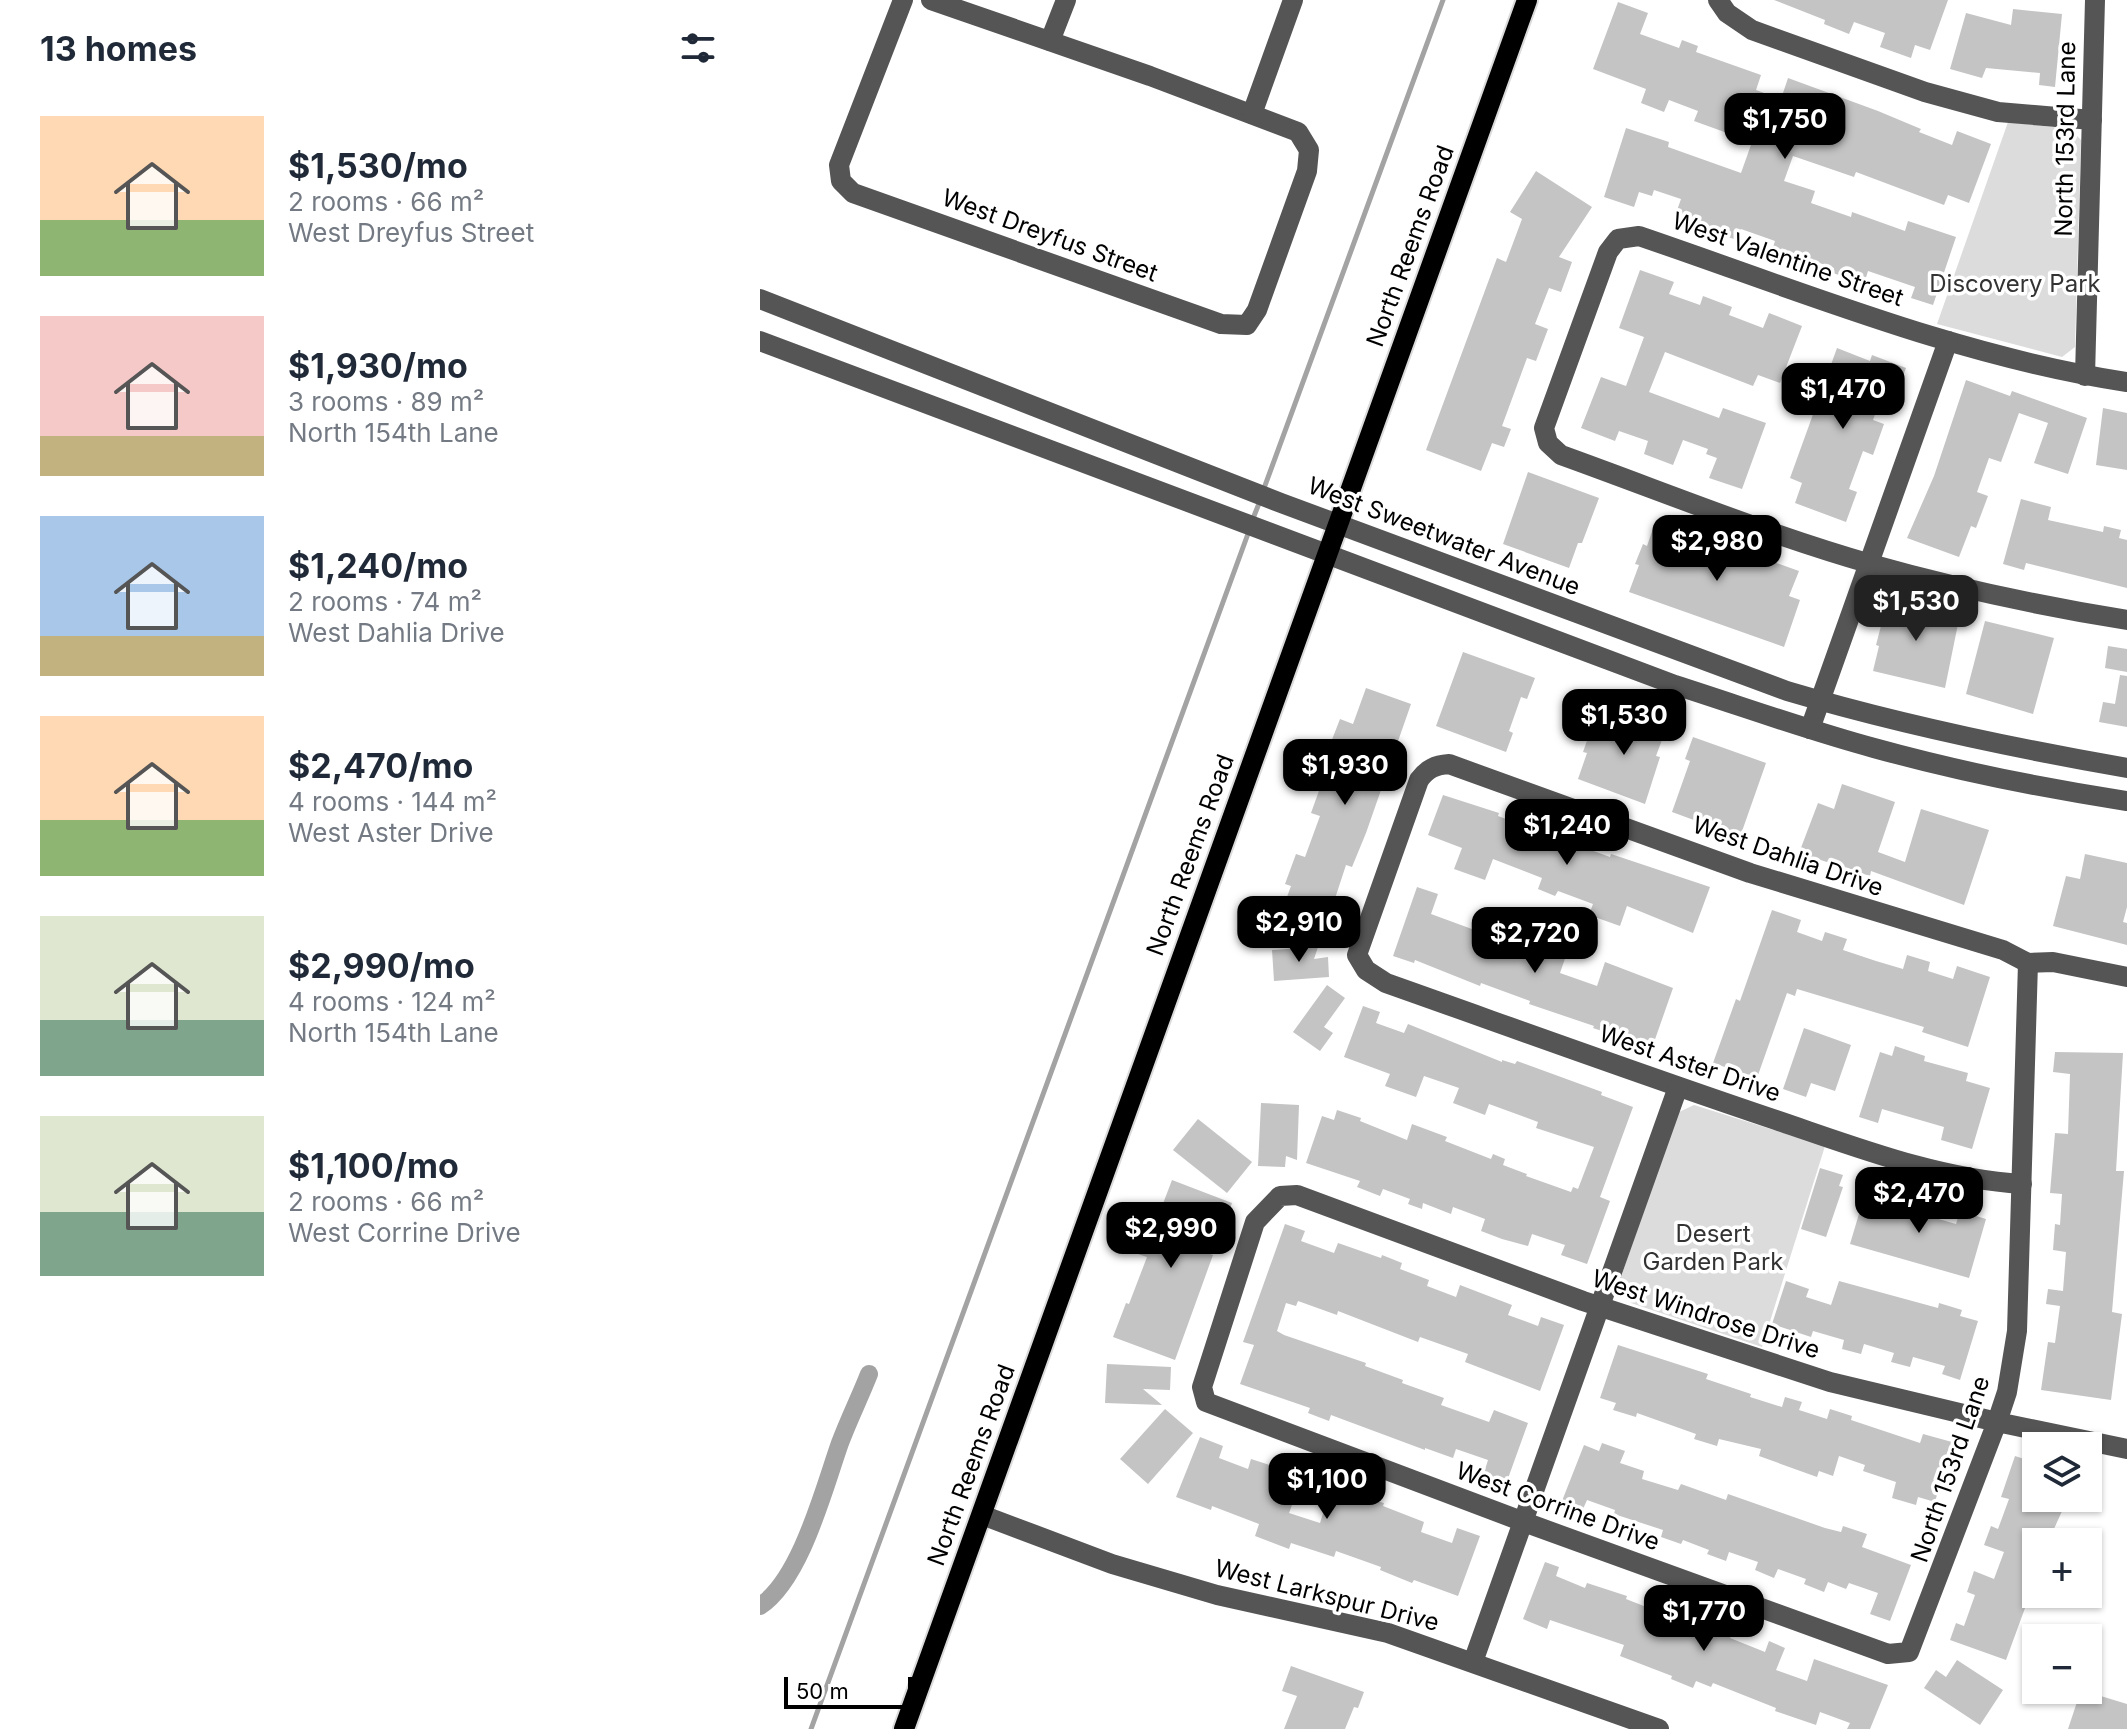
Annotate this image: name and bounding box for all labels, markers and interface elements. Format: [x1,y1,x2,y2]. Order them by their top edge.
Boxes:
icon: filters [676,26,720,70]
text: 13 homes [40,28,197,69]
street label: North 153rd Lane [2049,41,2081,237]
pin: $1,750 [1720,93,1850,161]
text: $1,750 [1742,103,1828,134]
street label: North Reems Road [1360,141,1460,351]
text: $1,530/mo [288,145,468,186]
icon: home [104,148,200,244]
street label: West Dreyfus Street [938,183,1162,288]
text: 2 rooms · 66 m² [288,186,484,217]
street label: West Valentine Street [1668,206,1908,312]
text: West Dreyfus Street [288,217,534,248]
park label: Discovery Park [1929,269,2101,298]
text: $1,930/mo [288,345,468,386]
icon: home [104,348,200,444]
pin: $1,470 [1778,363,1908,431]
text: $1,470 [1800,373,1886,404]
text: 3 rooms · 89 m² [288,386,484,417]
text: North 154th Lane [288,417,499,448]
street label: West Sweetwater Avenue [1304,471,1584,601]
pin: $2,980 [1652,515,1782,583]
text: $2,980 [1670,525,1764,556]
text: $1,240/mo [288,545,468,586]
icon: home [104,548,200,644]
pin: $1,530 [1851,575,1981,643]
text: $1,530 [1872,585,1960,616]
text: 2 rooms · 74 m² [288,586,482,617]
text: West Dahlia Drive [288,617,505,648]
pin: $1,530 [1559,689,1689,757]
text: $1,530 [1580,699,1668,730]
pin: $1,930 [1280,739,1410,807]
text: $2,470/mo [288,745,473,786]
icon: home [104,748,200,844]
text: $1,930 [1301,749,1389,780]
street label: North Reems Road [1140,750,1240,960]
text: 4 rooms · 144 m² [288,786,497,817]
pin: $1,240 [1502,799,1632,867]
text: $1,240 [1523,809,1611,840]
street label: West Dahlia Drive [1689,810,1887,902]
text: West Aster Drive [288,817,494,848]
pin: $2,910 [1234,896,1364,964]
text: $2,910 [1255,906,1343,937]
pin: $2,720 [1470,907,1600,975]
text: $2,720 [1490,917,1580,948]
text: $2,990/mo [288,945,475,986]
icon: home [104,948,200,1044]
text: 4 rooms · 124 m² [288,986,496,1017]
text: North 154th Lane [288,1017,499,1048]
street label: West Aster Drive [1596,1018,1784,1108]
text: $1,100/mo [288,1145,459,1186]
icon: home [104,1148,200,1244]
pin: $2,470 [1854,1167,1984,1235]
text: $2,470 [1873,1177,1965,1208]
text: 2 rooms · 66 m² [288,1186,484,1217]
pin: $2,990 [1106,1202,1236,1270]
text: $2,990 [1124,1212,1218,1243]
text: West Corrine Drive [288,1217,521,1248]
park label: Desert Garden Park [1642,1219,1784,1276]
street label: West Windrose Drive [1588,1263,1824,1365]
street label: North Reems Road [921,1360,1021,1570]
street label: North 153rd Lane [1905,1372,1995,1566]
map controls [2022,1432,2102,1704]
button: layers [2022,1432,2102,1512]
pin: $1,100 [1262,1453,1392,1521]
street label: West Corrine Drive [1452,1456,1664,1556]
text: $1,100 [1287,1463,1367,1494]
button: + [2022,1528,2102,1608]
street label: West Larkspur Drive [1212,1553,1442,1637]
pin: $1,770 [1639,1585,1769,1653]
text: $1,770 [1662,1595,1746,1626]
button: − [2022,1624,2102,1704]
scale bar [784,1673,912,1709]
text: 50 m [796,1678,849,1704]

